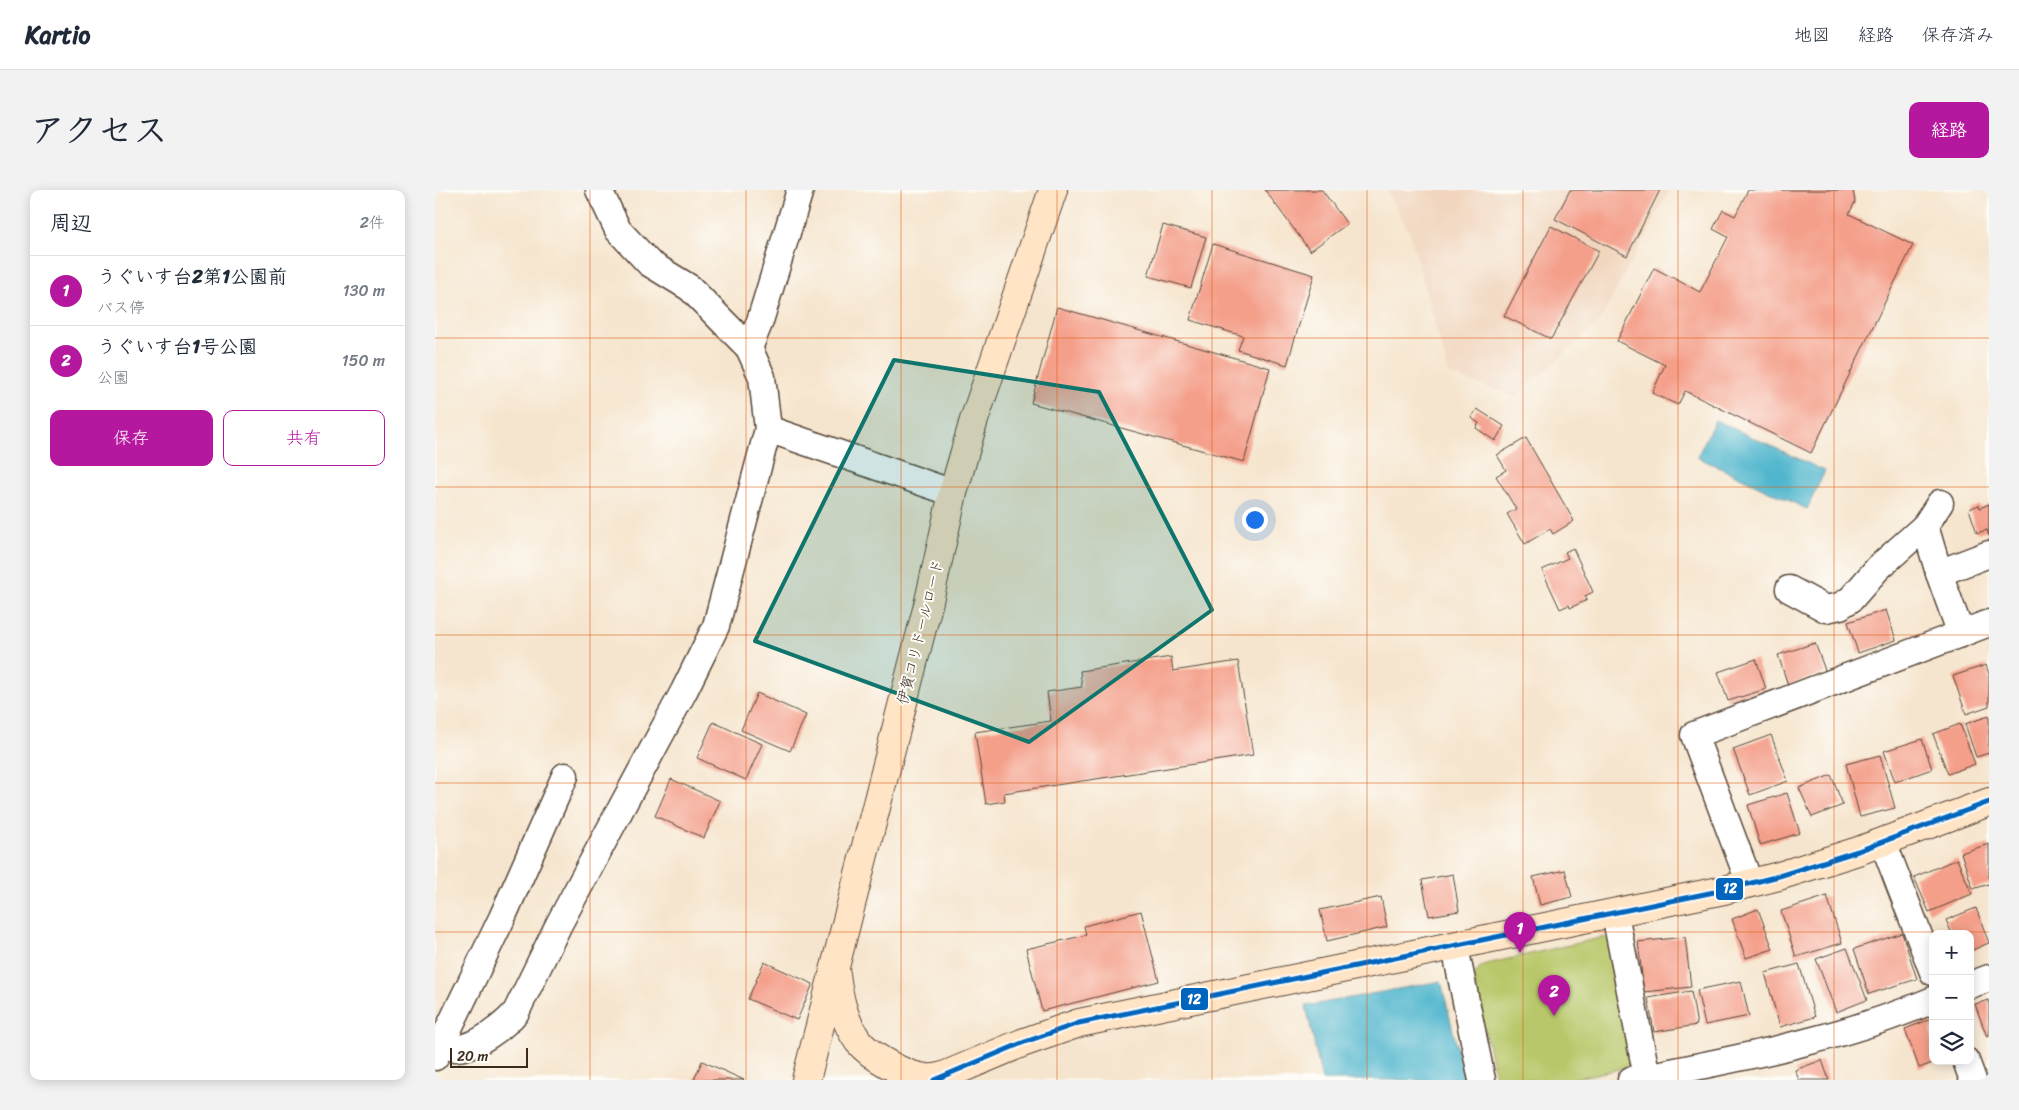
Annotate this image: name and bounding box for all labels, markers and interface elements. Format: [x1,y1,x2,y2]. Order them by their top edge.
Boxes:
text: Kartio [25,14,90,56]
text: 地図 [1794,19,1830,51]
text: 経路 [1858,19,1894,51]
text: 保存済み [1922,19,1994,51]
text: アクセス [30,99,168,161]
button: 経路 [1909,102,1989,158]
text: 周辺 [50,204,92,242]
text: 2件 [360,208,385,237]
text: うぐいす台2第1公園前 [97,260,287,293]
text: 1 [63,276,69,305]
text: 130 m [343,276,385,305]
text: バス停 [97,293,145,322]
text: うぐいす台1号公園 [97,330,257,363]
text: 2 [61,346,71,375]
text: 150 m [342,346,385,375]
text: 公園 [97,363,129,392]
button: 保存 [50,410,213,466]
button: 共有 [223,410,385,466]
your location [1242,507,1268,533]
street label: 伊賀コリドールロード [889,557,951,707]
text: 12 [1723,876,1738,901]
line badge: 12 [1715,877,1744,901]
pin: 1 [1504,912,1536,953]
map controls [1929,930,1974,1065]
button: + [1929,930,1974,975]
pin: 2 [1538,975,1570,1016]
button: − [1929,975,1974,1020]
line badge: 12 [1180,987,1209,1011]
text: 12 [1187,987,1202,1012]
button: layers [1929,1020,1974,1065]
text: 20 m [457,1044,488,1069]
scale bar [450,1045,527,1068]

